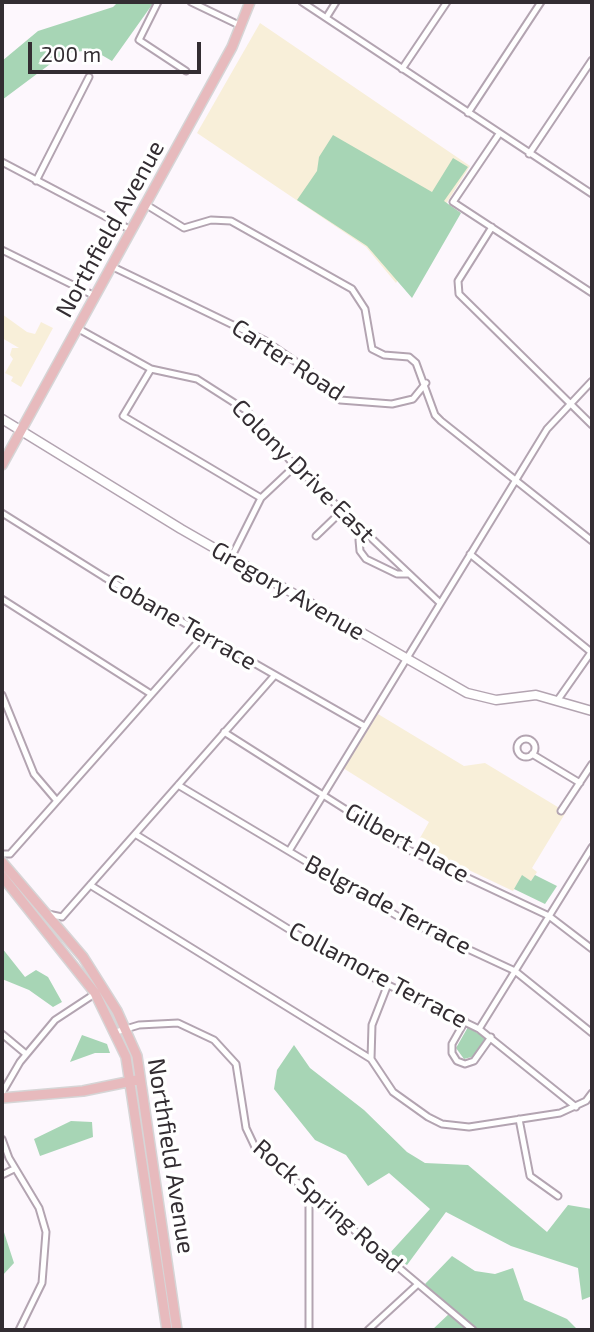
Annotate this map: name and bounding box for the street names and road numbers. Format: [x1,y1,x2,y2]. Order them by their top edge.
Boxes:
street label: Northfield Avenue [50,136,170,322]
street label: Carter Road [226,313,350,407]
street label: Colony Drive East [226,394,380,548]
street label: Gregory Avenue [206,535,370,647]
street label: Cobane Terrace [102,568,262,676]
street label: Gilbert Place [340,797,474,889]
street label: Belgrade Terrace [300,849,476,961]
street label: Collamore Terrace [284,916,472,1034]
street label: Northfield Avenue [141,1056,201,1256]
street label: Rock Spring Road [247,1133,409,1279]

